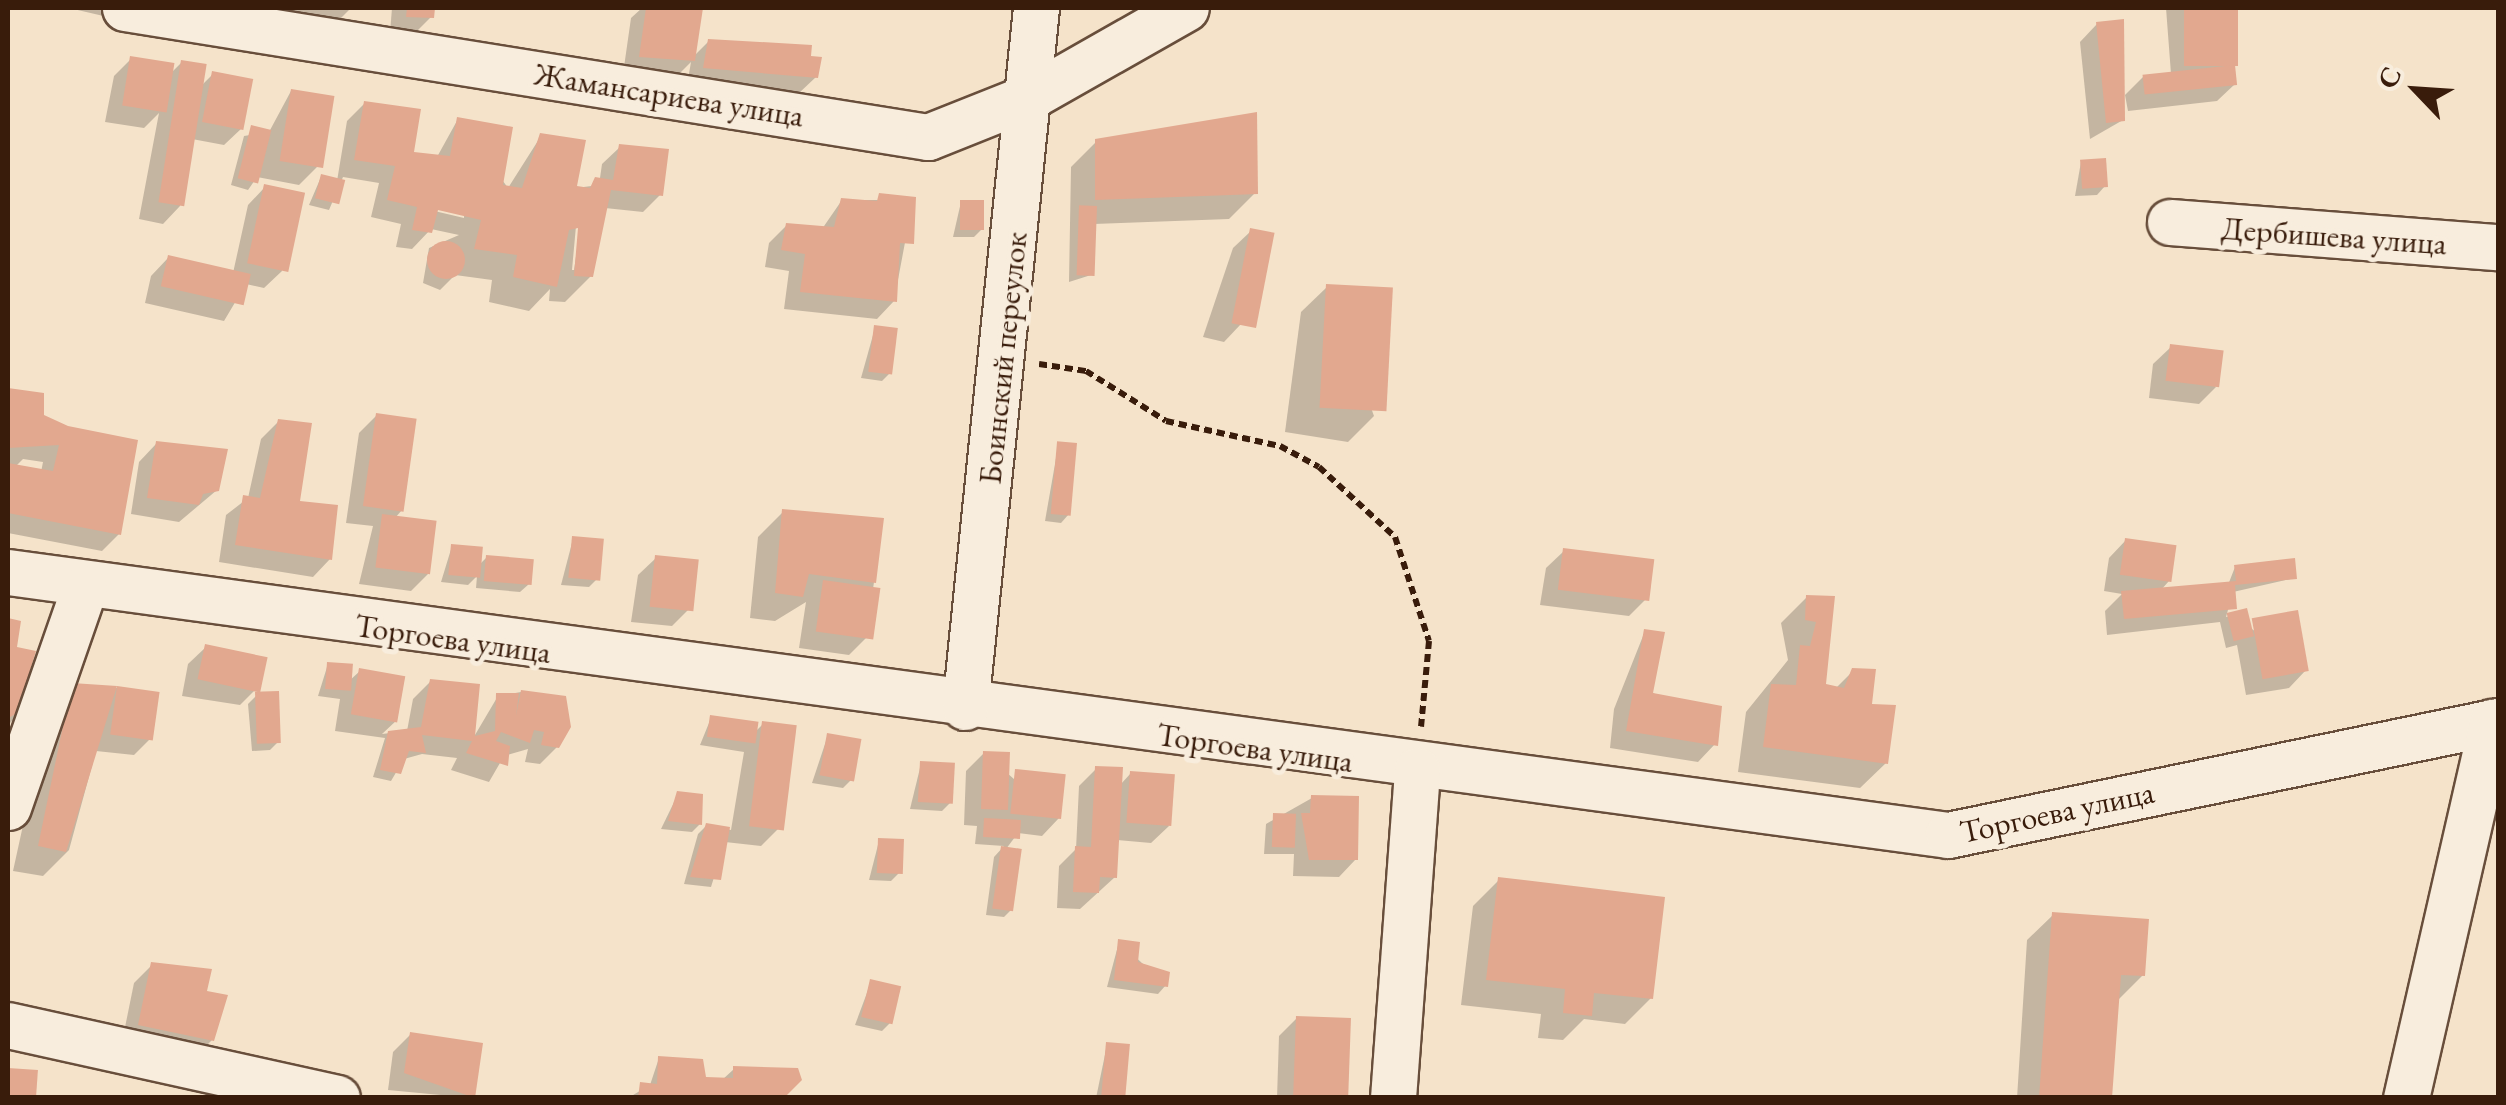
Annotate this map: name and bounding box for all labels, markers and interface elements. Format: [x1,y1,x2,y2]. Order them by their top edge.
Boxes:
north arrow [2366,40,2466,140]
street label: Жамансариева улица [531,55,807,135]
text: С [2368,61,2409,94]
street label: Дербишева улица [2220,209,2448,263]
street label: Боинский переулок [971,230,1035,486]
street label: Торгоева улица [352,606,554,672]
street label: Торгоева улица [1154,715,1356,781]
street label: Торгоева улица [1956,773,2158,851]

